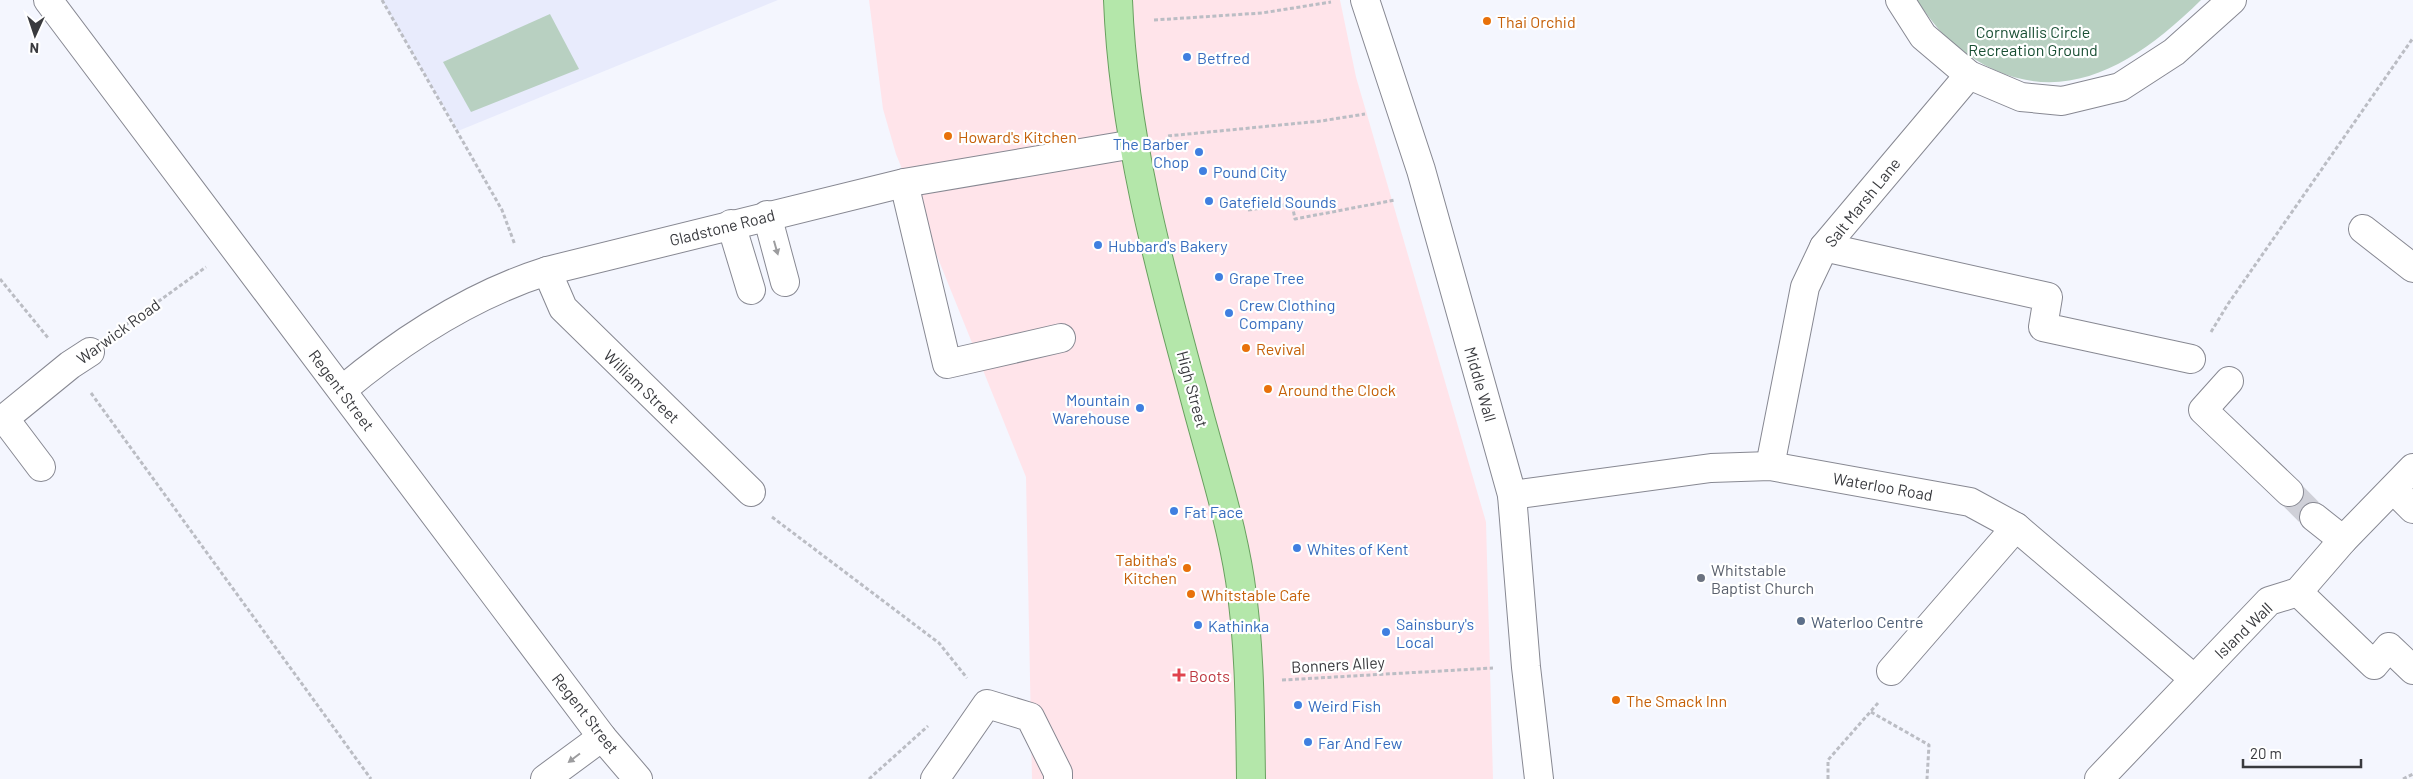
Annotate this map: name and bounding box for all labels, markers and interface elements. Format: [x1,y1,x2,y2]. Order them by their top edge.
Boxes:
north arrow [10,10,60,60]
place label: Thai Orchid [1497,12,1576,31]
marker: Thai Orchid [1481,15,1493,27]
park label: Cornwallis Circle Recreation Ground [1968,22,2098,59]
text: N [29,40,39,57]
place label: Betfred [1197,48,1250,67]
marker: Betfred [1181,51,1193,63]
place label: Howard's Kitchen [958,127,1077,146]
marker: Howard's Kitchen [942,130,954,142]
place label: The Barber Chop [1113,134,1189,171]
marker: The Barber Chop [1193,146,1205,158]
street label: Salt Marsh Lane [1820,154,1904,250]
place label: Pound City [1213,162,1288,181]
marker: Pound City [1197,165,1209,177]
place label: Gatefield Sounds [1219,192,1336,211]
marker: Gatefield Sounds [1203,195,1215,207]
street label: Gladstone Road [667,205,777,249]
place label: Hubbard's Bakery [1108,236,1228,255]
marker: Hubbard's Bakery [1092,239,1104,251]
one-way arrow [773,241,781,256]
place label: Grape Tree [1229,268,1304,287]
marker: Grape Tree [1213,271,1225,283]
street label: Warwick Road [73,294,163,368]
place label: Crew Clothing Company [1239,295,1335,332]
marker: Crew Clothing Company [1223,307,1235,319]
place label: Revival [1256,339,1305,358]
marker: Revival [1240,342,1252,354]
street label: Middle Wall [1461,344,1501,424]
street label: William Street [600,345,684,427]
street label: Regent Street [305,346,379,434]
street label: High Street [1174,349,1212,429]
place label: Around the Clock [1278,380,1396,399]
marker: Around the Clock [1262,383,1274,395]
place label: Mountain Warehouse [1052,390,1130,427]
marker: Mountain Warehouse [1134,402,1146,414]
street label: Waterloo Road [1832,468,1934,504]
place label: Fat Face [1184,502,1243,521]
marker: Fat Face [1168,505,1180,517]
place label: Whites of Kent [1307,539,1409,558]
marker: Whites of Kent [1291,542,1303,554]
place label: Tabitha's Kitchen [1116,550,1177,587]
place label: Whitstable Baptist Church [1711,560,1814,597]
marker: Tabitha's Kitchen [1181,562,1193,574]
marker: Whitstable Baptist Church [1695,572,1707,584]
place label: Whitstable Cafe [1201,585,1311,604]
marker: Whitstable Cafe [1185,588,1197,600]
street label: Island Wall [2210,598,2276,662]
place label: Waterloo Centre [1811,612,1924,631]
place label: Sainsbury's Local [1396,614,1474,651]
marker: Waterloo Centre [1795,615,1807,627]
place label: Kathinka [1208,616,1269,635]
marker: Kathinka [1192,619,1204,631]
marker: Sainsbury's Local [1380,626,1392,638]
street label: Bonners Alley [1291,652,1386,676]
place label: Boots [1189,666,1230,685]
street label: Regent Street [549,669,623,757]
marker: Boots [1173,669,1185,681]
place label: The Smack Inn [1626,691,1727,710]
marker: The Smack Inn [1610,694,1622,706]
place label: Weird Fish [1308,696,1381,715]
marker: Weird Fish [1292,699,1304,711]
place label: Far And Few [1318,733,1403,752]
marker: Far And Few [1302,736,1314,748]
scale bar [2243,736,2360,768]
text: 20 m [2250,744,2282,762]
one-way arrow [567,753,581,763]

